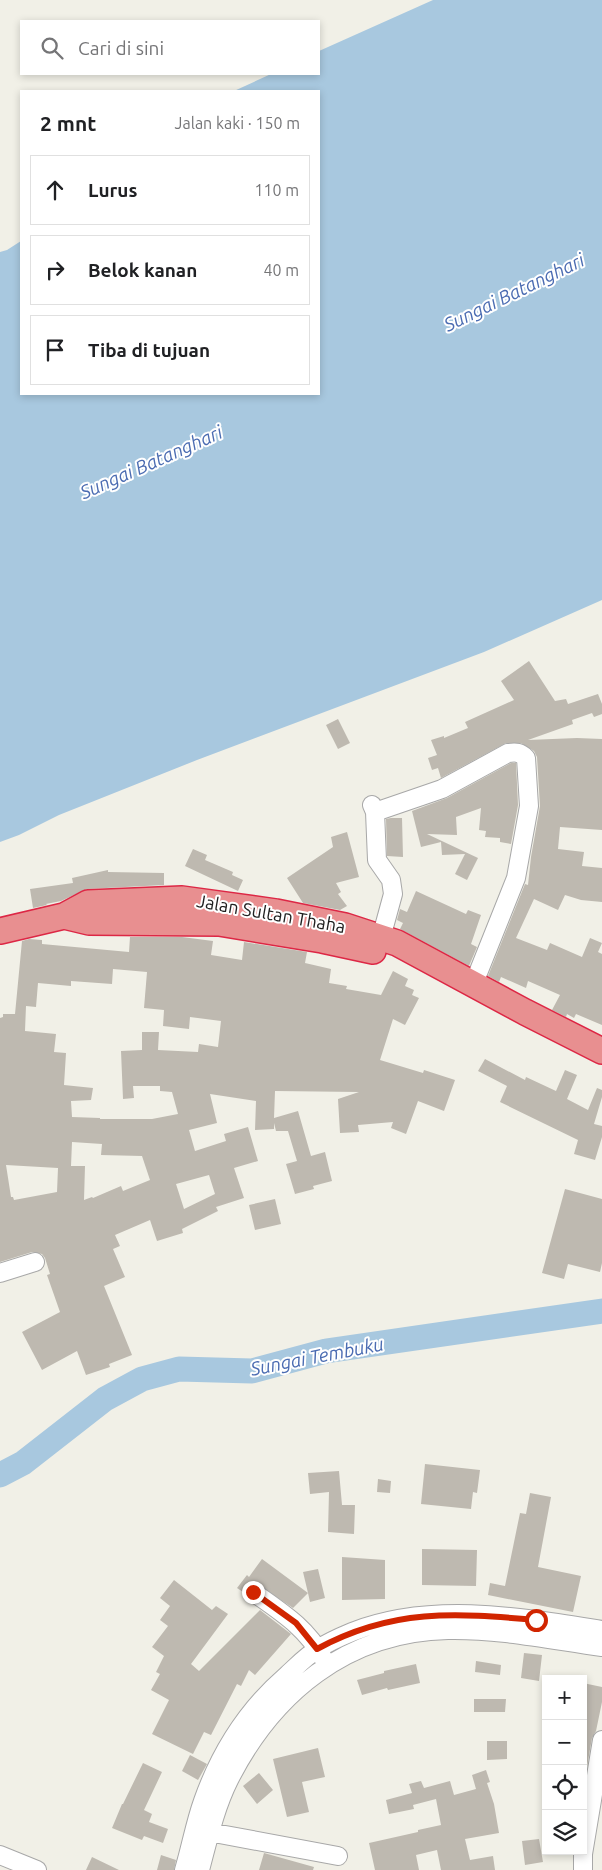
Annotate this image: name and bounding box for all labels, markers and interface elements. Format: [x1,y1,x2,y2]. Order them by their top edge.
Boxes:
search box [20,20,320,75]
icon: search [38,34,66,62]
text: Cari di sini [78,37,164,59]
text: 2 mnt [40,111,96,135]
text: Jalan kaki · 150 m [175,114,300,132]
icon: ahead [41,176,69,204]
text: Lurus [88,179,137,201]
text: 110 m [254,181,299,199]
water label: Sungai Batanghari [439,248,589,336]
icon: right [41,256,69,284]
text: Belok kanan [88,259,197,281]
text: 40 m [263,261,299,279]
icon: arrive [41,336,69,364]
text: Tiba di tujuan [88,339,210,361]
water label: Sungai Batanghari [75,420,227,504]
street label: Jalan Sultan Thaha [195,890,347,936]
water label: Sungai Tembuku [248,1332,385,1380]
route end [242,1581,265,1604]
route start [525,1609,548,1632]
map controls [542,1675,587,1855]
button: + [542,1675,587,1720]
button: − [542,1720,587,1765]
button: locate [542,1765,587,1810]
button: layers [542,1810,587,1855]

